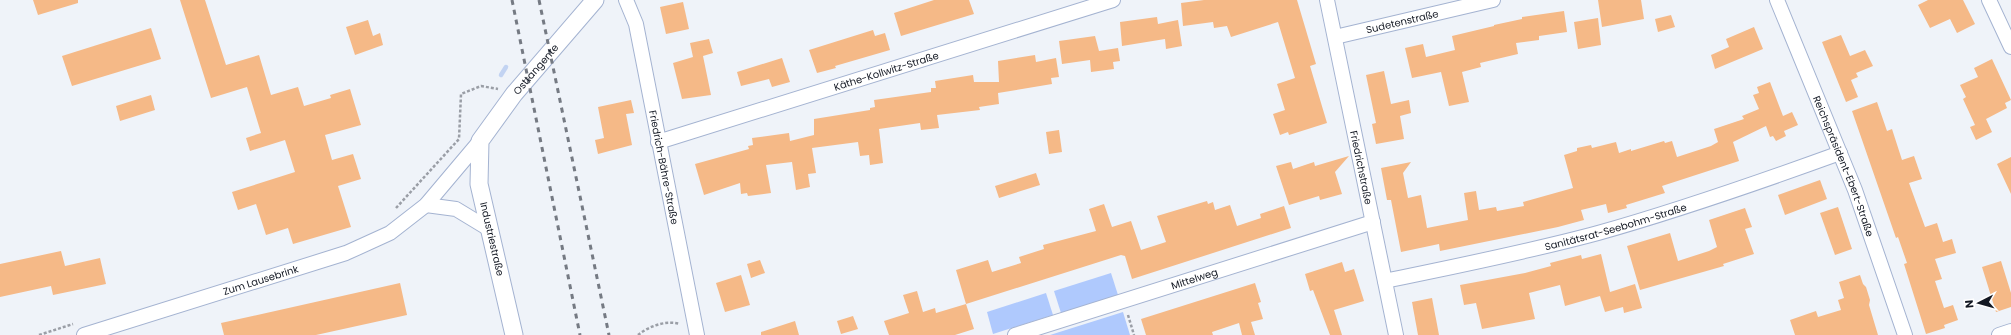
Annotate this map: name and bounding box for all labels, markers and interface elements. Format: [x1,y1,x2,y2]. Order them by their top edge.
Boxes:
street label: Sudetenstraße [1365,6,1440,37]
street label: Osttangente [509,40,562,98]
street label: Käthe-Kollwitz-Straße [832,47,941,94]
street label: Reichspräsident-Ebert-Straße [1810,93,1878,238]
street label: Friedrich-Bähre-Straße [646,109,683,226]
street label: Friedrichstraße [1347,129,1376,206]
street label: Sanitätsrat-Seebohm-Straße [1543,199,1689,254]
street label: Industriestraße [476,200,508,278]
street label: Zum Lausebrink [221,261,301,299]
street label: Mittelweg [1169,264,1220,293]
north arrow [1959,283,1999,323]
text: N [1961,299,1977,309]

